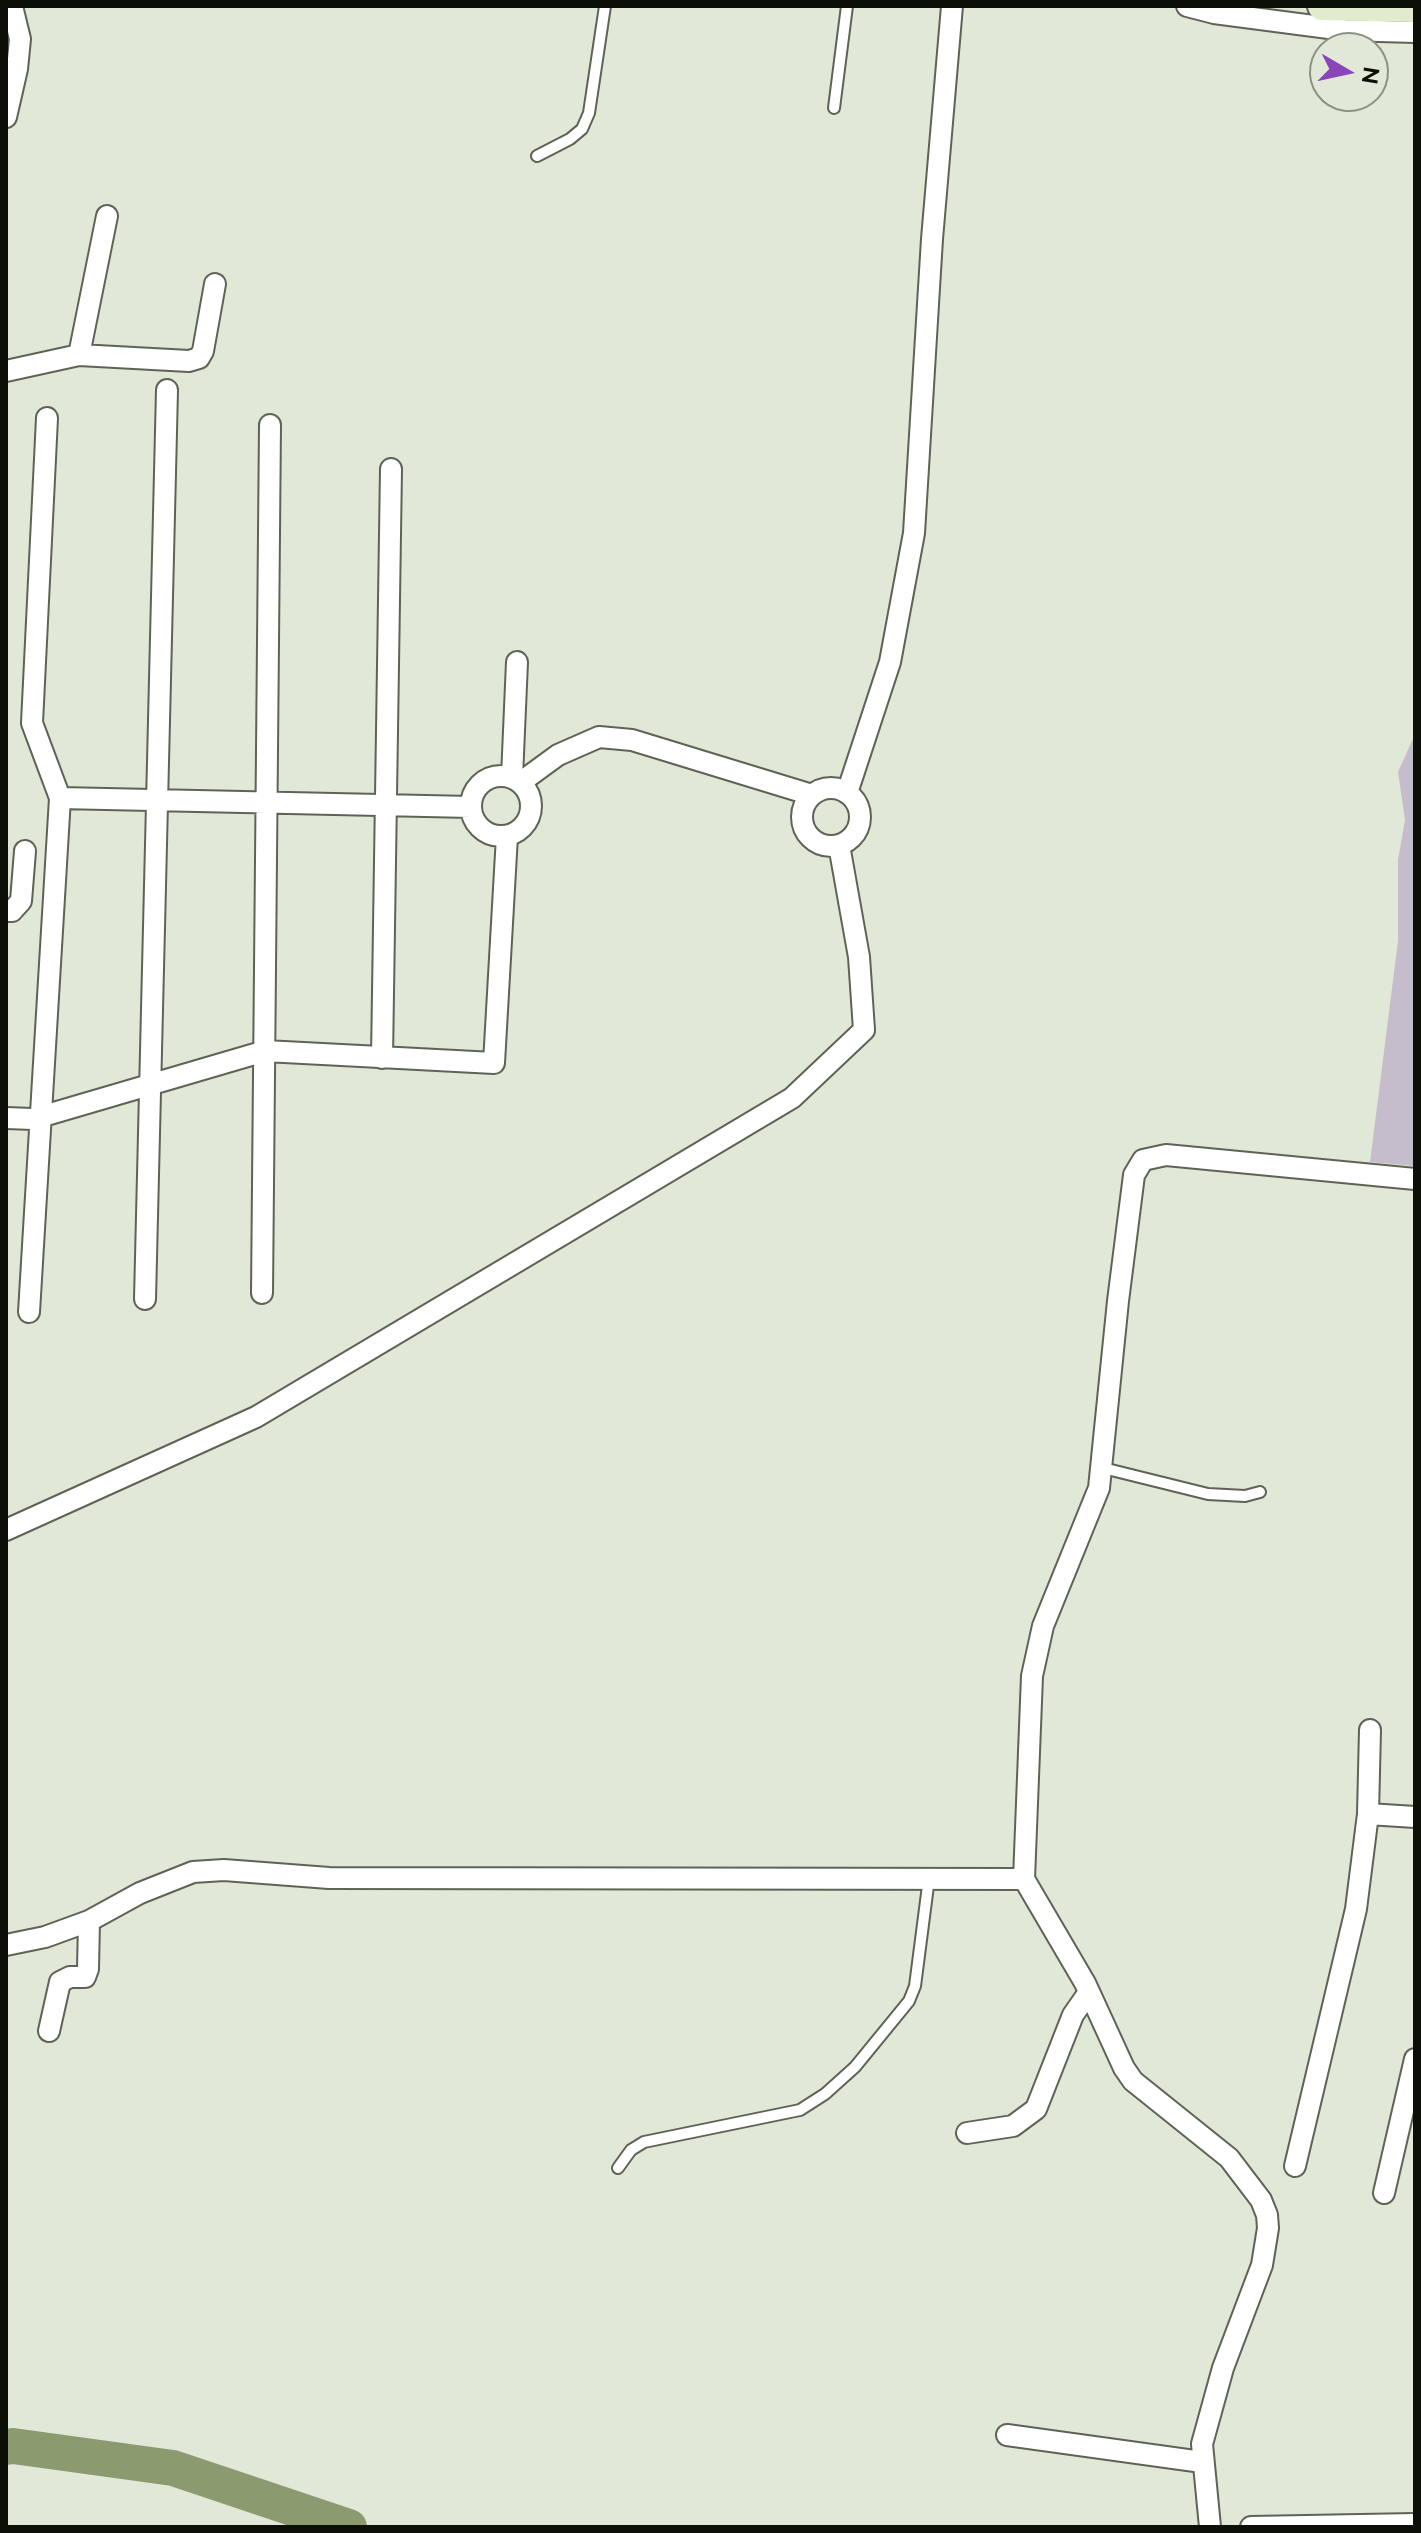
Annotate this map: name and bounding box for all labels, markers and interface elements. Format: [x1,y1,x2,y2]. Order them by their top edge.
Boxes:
north arrow [1309,32,1389,112]
text: N [1357,65,1385,86]

